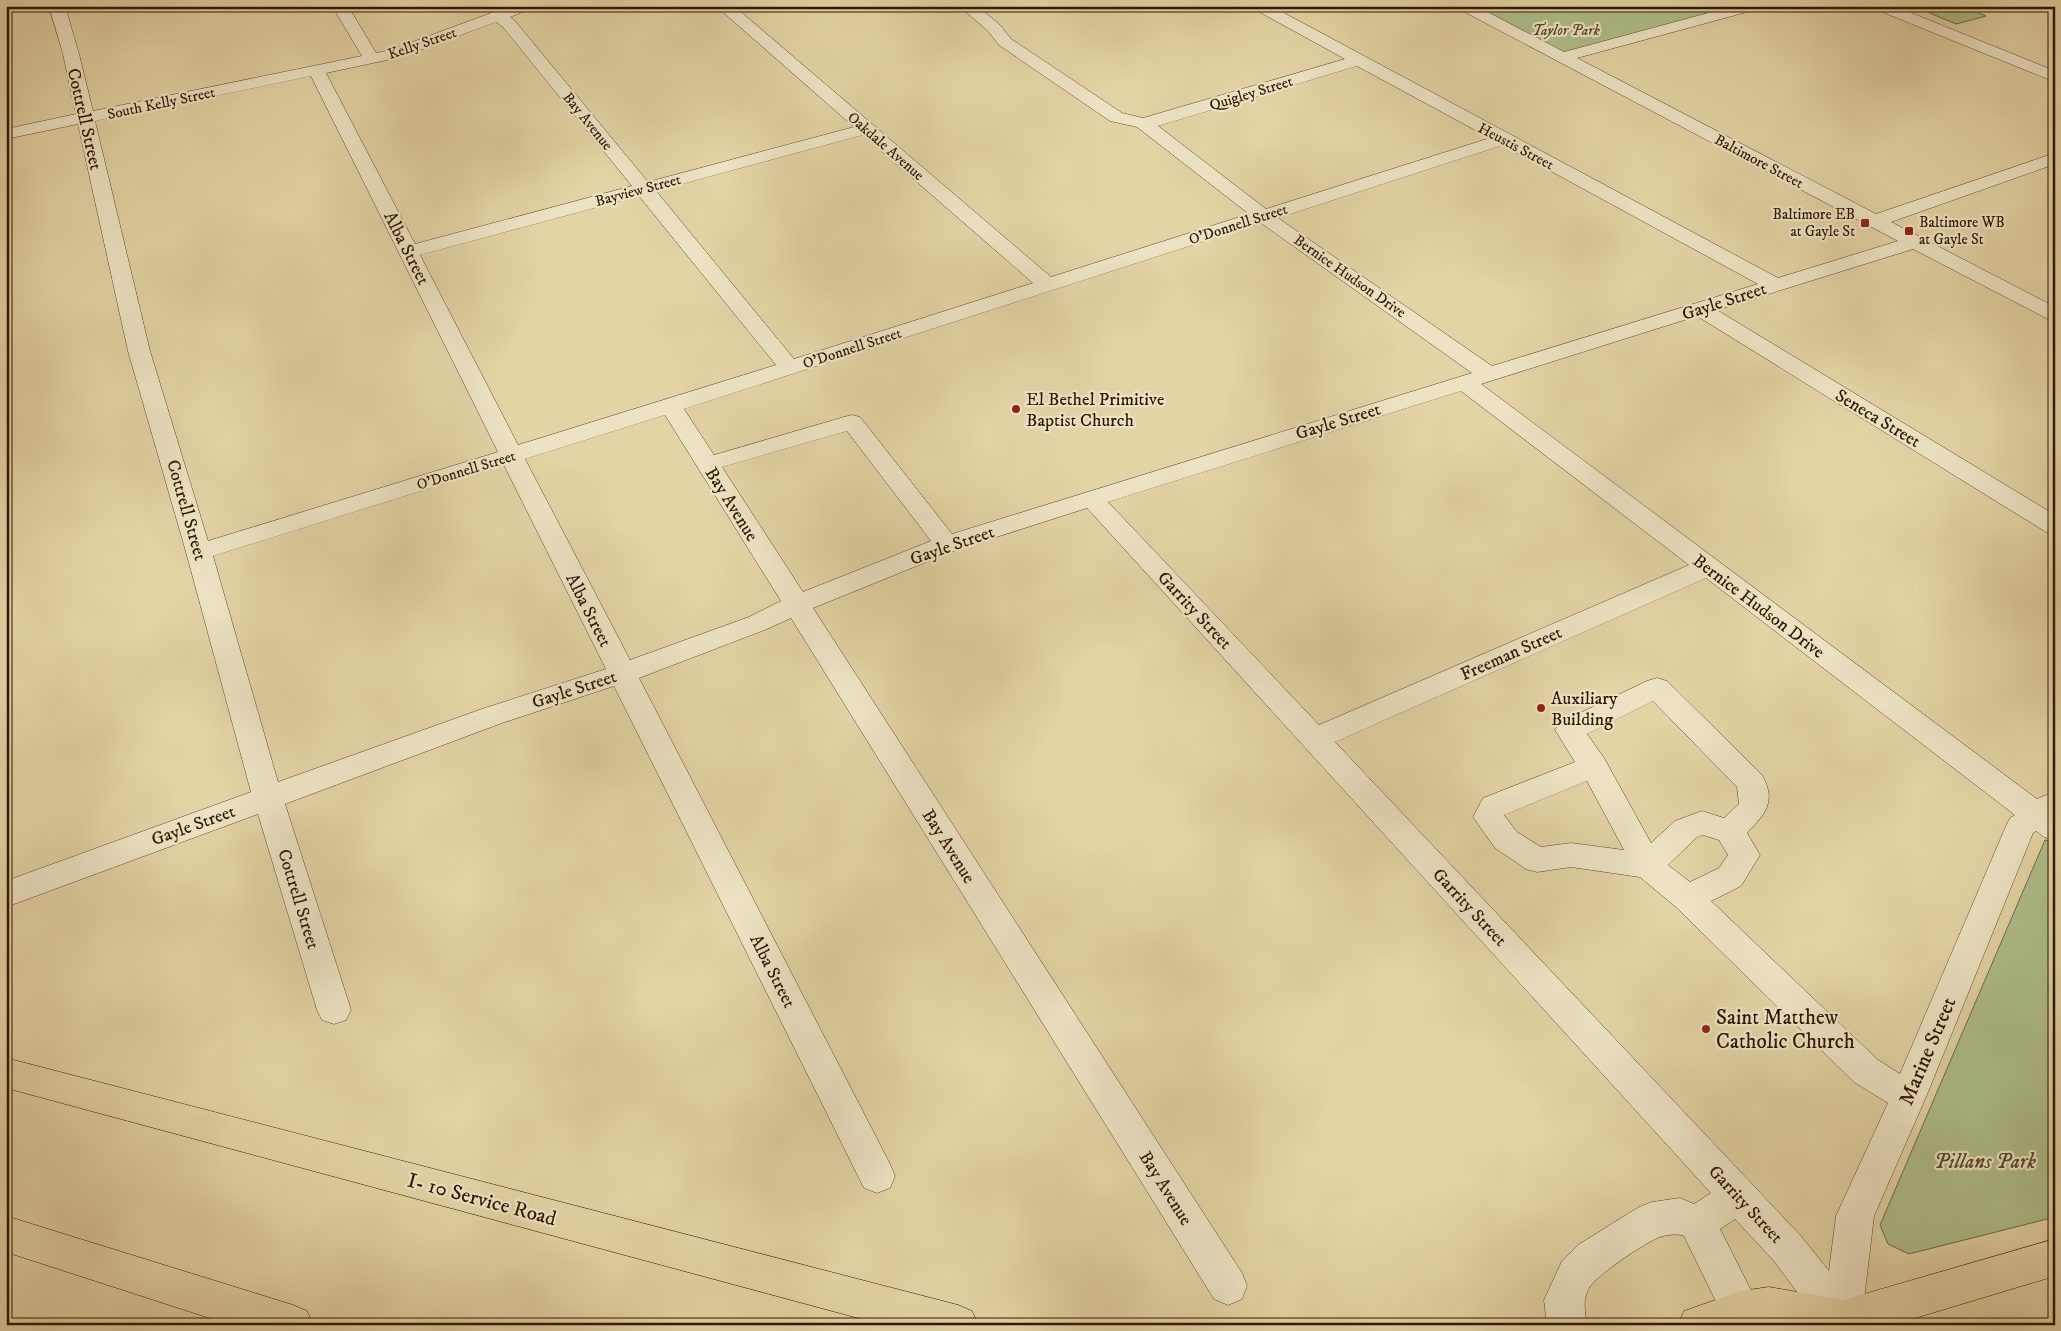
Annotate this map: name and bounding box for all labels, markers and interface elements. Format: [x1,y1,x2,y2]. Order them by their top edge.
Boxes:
park label: Taylor Park [1532,21,1601,40]
street label: Kelly Street [385,23,459,64]
street label: Cottrell Street [62,66,106,172]
street label: Quigley Street [1207,72,1295,115]
street label: South Kelly Street [106,83,217,124]
street label: Bay Avenue [558,88,617,154]
street label: Oakdale Avenue [843,108,928,185]
street label: Heustis Street [1475,119,1557,174]
street label: Baltimore Street [1711,130,1807,193]
street label: Bayview Street [593,170,683,211]
street label: O'Donnell Street [1186,200,1290,249]
place label: Baltimore EB at Gayle St [1772,205,1855,241]
street label: Alba Street [378,208,434,289]
place label: Baltimore WB at Gayle St [1919,213,2005,249]
marker: Baltimore EB at Gayle St [1859,217,1871,229]
marker: Baltimore WB at Gayle St [1903,225,1915,237]
street label: Bernice Hudson Drive [1290,231,1410,322]
street label: Gayle Street [1679,278,1770,326]
street label: O'Donnell Street [800,324,904,373]
street label: Seneca Street [1831,385,1924,453]
place label: El Bethel Primitive Baptist Church [1026,389,1164,432]
street label: Gayle Street [1293,399,1384,445]
marker: El Bethel Primitive Baptist Church [1010,403,1022,415]
street label: O'Donnell Street [414,446,518,495]
street label: Cottrell Street [161,457,211,563]
street label: Bay Avenue [700,463,763,546]
street label: Gayle Street [907,521,998,571]
street label: Bernice Hudson Drive [1688,550,1829,664]
street label: Garrity Street [1152,567,1236,655]
street label: Alba Street [560,570,616,651]
street label: Freeman Street [1457,622,1566,686]
street label: Gayle Street [529,666,620,714]
place label: Auxiliary Building [1551,688,1618,731]
marker: Auxiliary Building [1535,702,1547,714]
street label: Gayle Street [148,801,238,851]
street label: Bay Avenue [917,805,980,888]
street label: Cottrell Street [272,847,324,952]
street label: Garrity Street [1427,864,1511,952]
street label: Alba Street [744,931,800,1012]
street label: Marine Street [1893,993,1962,1109]
place label: Saint Matthew Catholic Church [1716,1005,1855,1055]
marker: Saint Matthew Catholic Church [1700,1023,1712,1035]
street label: Bay Avenue [1134,1147,1197,1230]
park label: Pillans Park [1934,1149,2036,1175]
street label: Garrity Street [1703,1161,1787,1249]
street label: I- 10 Service Road [404,1168,560,1232]

